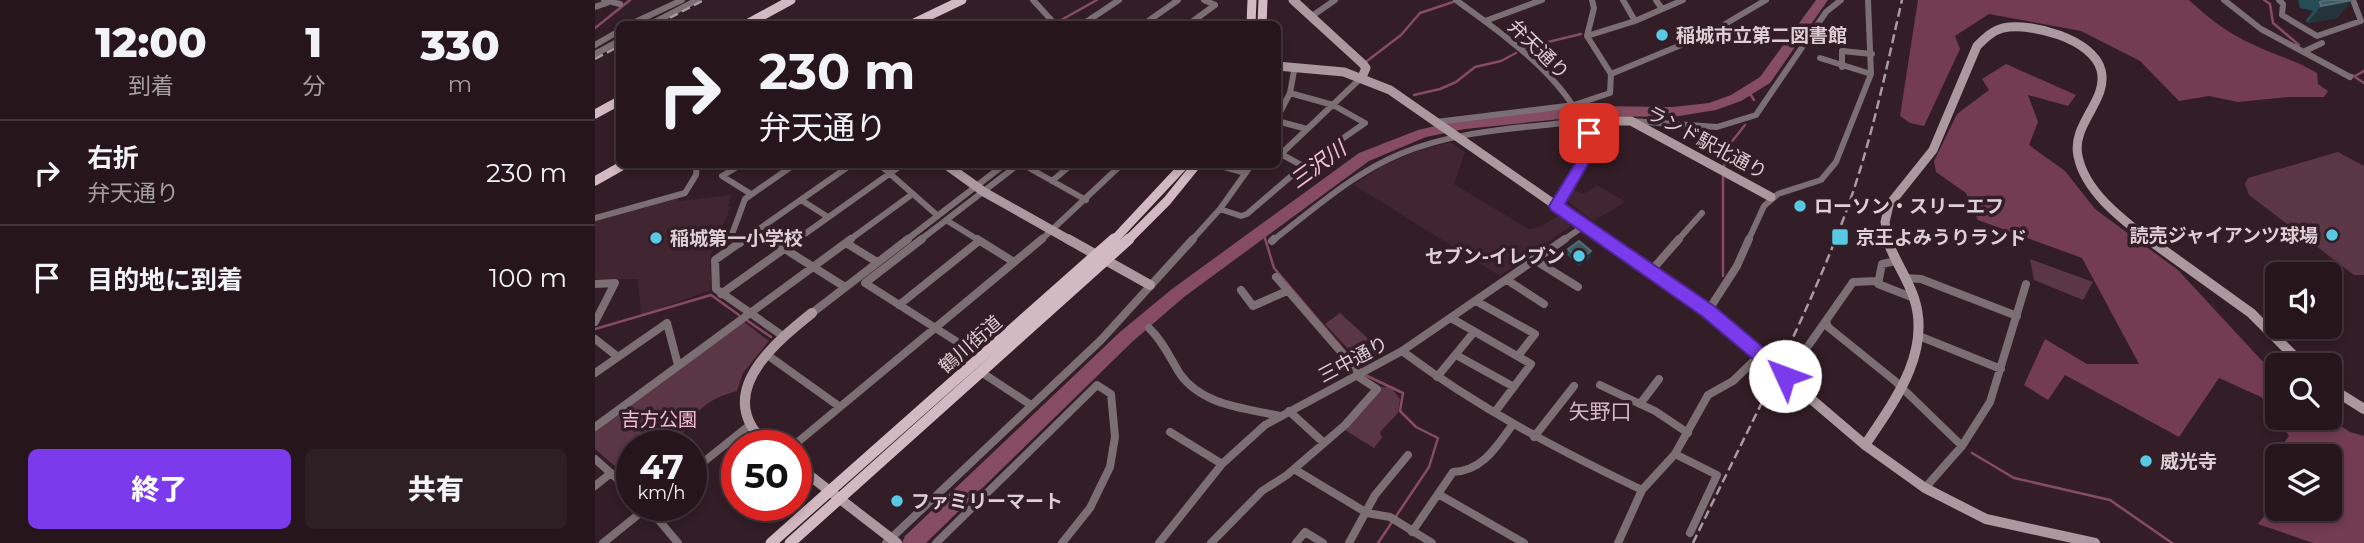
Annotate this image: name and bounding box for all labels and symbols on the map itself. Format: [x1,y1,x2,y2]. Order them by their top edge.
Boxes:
street label: 弁天通り [1503,15,1574,84]
place label: 稲城市立第二図書館 [1676,24,1847,47]
marker: 稲城市立第二図書館 [1654,27,1670,43]
street label: ランド駅北通り [1643,101,1771,184]
pin [1559,103,1619,163]
water label: 三沢川 [1285,135,1352,193]
place label: ローソン・スリーエフ [1814,195,2004,218]
marker: ローソン・スリーエフ [1792,198,1808,214]
place label: 読売ジャイアンツ球場 [2130,224,2318,247]
place label: 京王よみうりランド [1856,226,2027,249]
place label: 稲城第一小学校 [670,227,803,250]
marker: 京王よみうりランド [1830,227,1850,247]
marker: 読売ジャイアンツ球場 [2324,227,2340,243]
marker: 稲城第一小学校 [648,230,664,246]
place label: セブン-イレブン [1425,245,1565,268]
marker: セブン-イレブン [1571,248,1587,264]
street label: 鶴川街道 [934,311,1007,378]
street label: 三中通り [1314,331,1392,387]
position arrow [1748,339,1822,413]
district label: 矢野口 [1569,399,1632,424]
park label: 吉方公園 [621,408,697,431]
speed limit sign: 50 [721,430,812,521]
place label: 威光寺 [2160,450,2217,473]
marker: 威光寺 [2138,453,2154,469]
place label: ファミリーマート [911,490,1063,513]
marker: ファミリーマート [889,493,905,509]

